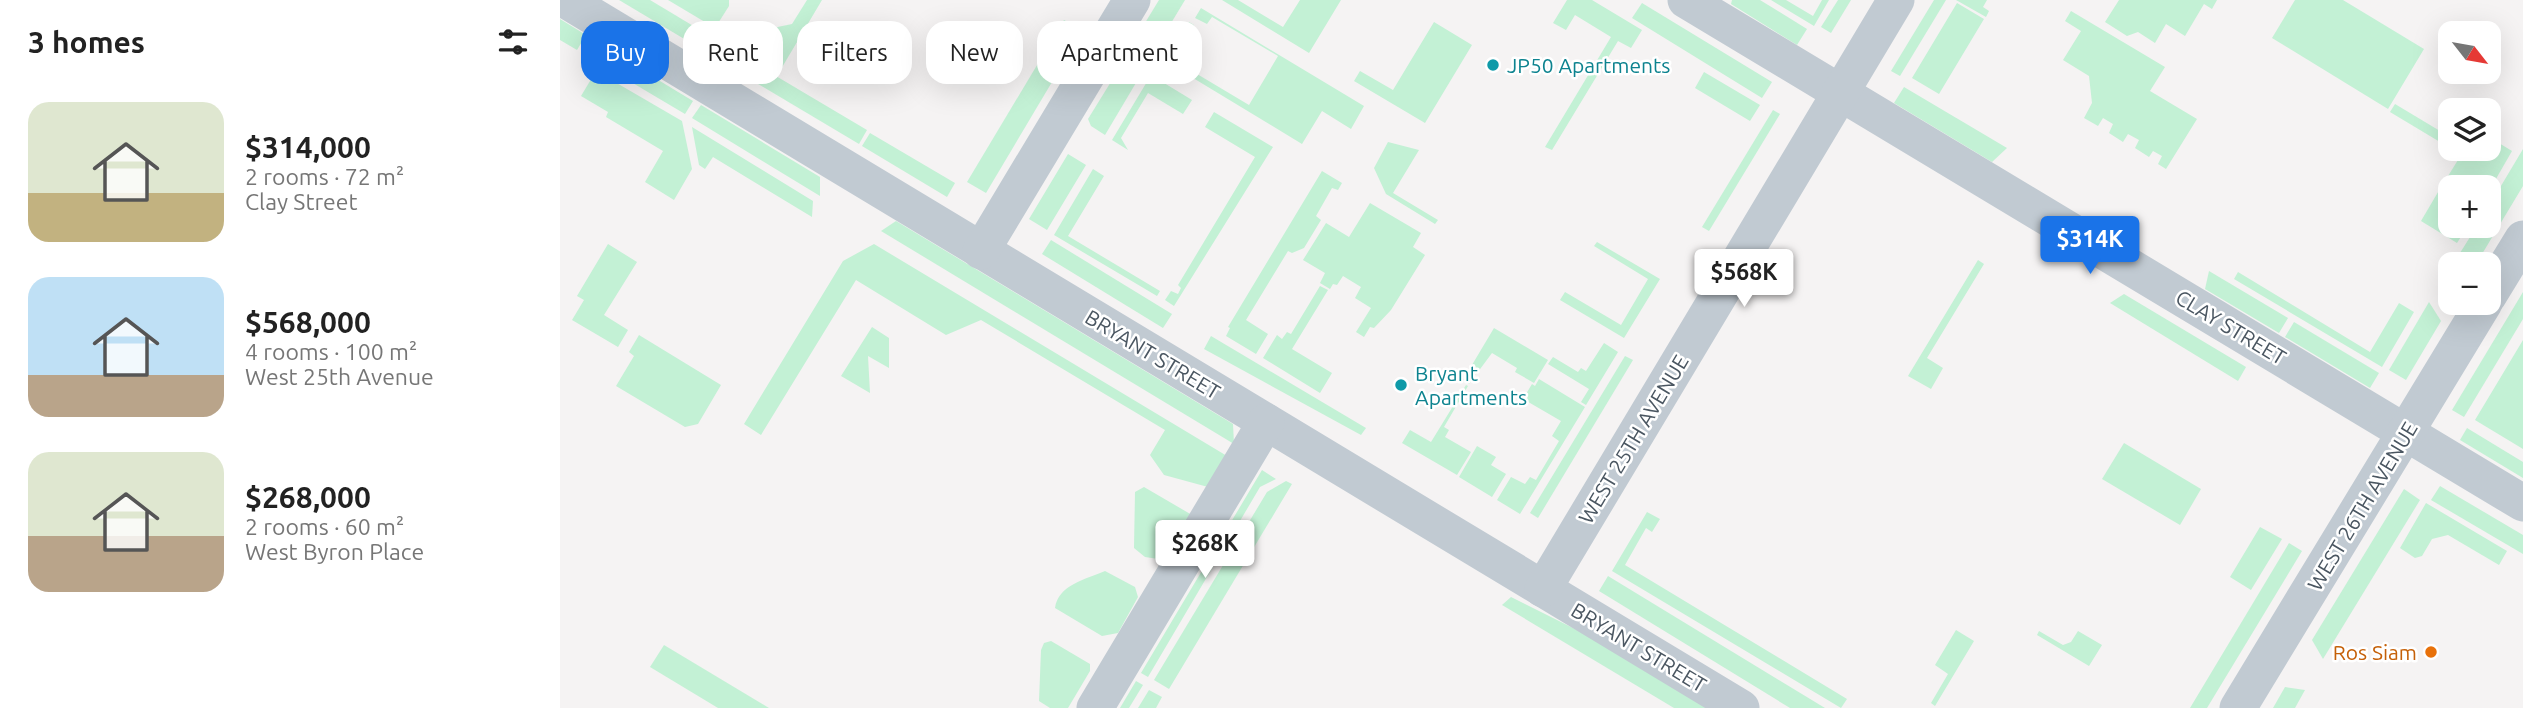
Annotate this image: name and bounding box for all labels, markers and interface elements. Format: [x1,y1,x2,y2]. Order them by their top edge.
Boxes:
chip: Buy [581,21,669,84]
chip: Rent [683,21,783,84]
chip: Filters [797,21,912,84]
chip: New [926,21,1023,84]
chip: Apartment [1037,21,1202,84]
north arrow [2438,21,2501,84]
map controls [2438,21,2501,315]
icon: filters [494,23,532,61]
text: 3 homes [28,25,145,59]
place label: JP50 Apartments [1507,53,1670,77]
marker: JP50 Apartments [1485,57,1501,73]
button: layers [2438,98,2501,161]
icon: home [84,130,168,214]
text: $314,000 [245,130,371,164]
text: 2 rooms · 72 m² [245,164,404,189]
button: + [2438,175,2501,238]
text: Clay Street [245,189,358,214]
pin: $314K [2041,216,2139,276]
text: $314K [2056,226,2124,251]
pin: $568K [1695,250,1793,309]
button: − [2438,252,2501,315]
text: $568K [1710,259,1778,284]
street label: CLAY STREET [2172,285,2291,369]
street label: BRYANT STREET [1081,304,1225,404]
icon: home [84,305,168,389]
text: $568,000 [245,305,371,339]
text: 4 rooms · 100 m² [245,339,417,364]
street label: WEST 25TH AVENUE [1573,350,1693,528]
place label: Bryant Apartments [1415,361,1527,409]
text: West 25th Avenue [245,364,434,389]
marker: Bryant Apartments [1393,377,1409,393]
street label: WEST 26TH AVENUE [2302,417,2422,595]
icon: home [84,480,168,564]
text: $268,000 [245,480,371,514]
text: 2 rooms · 60 m² [245,514,404,539]
pin: $268K [1156,520,1254,580]
text: $268K [1171,530,1239,555]
text: West Byron Place [245,539,424,564]
street label: BRYANT STREET [1567,597,1711,697]
place label: Ros Siam [2333,640,2417,664]
marker: Ros Siam [2423,644,2439,660]

